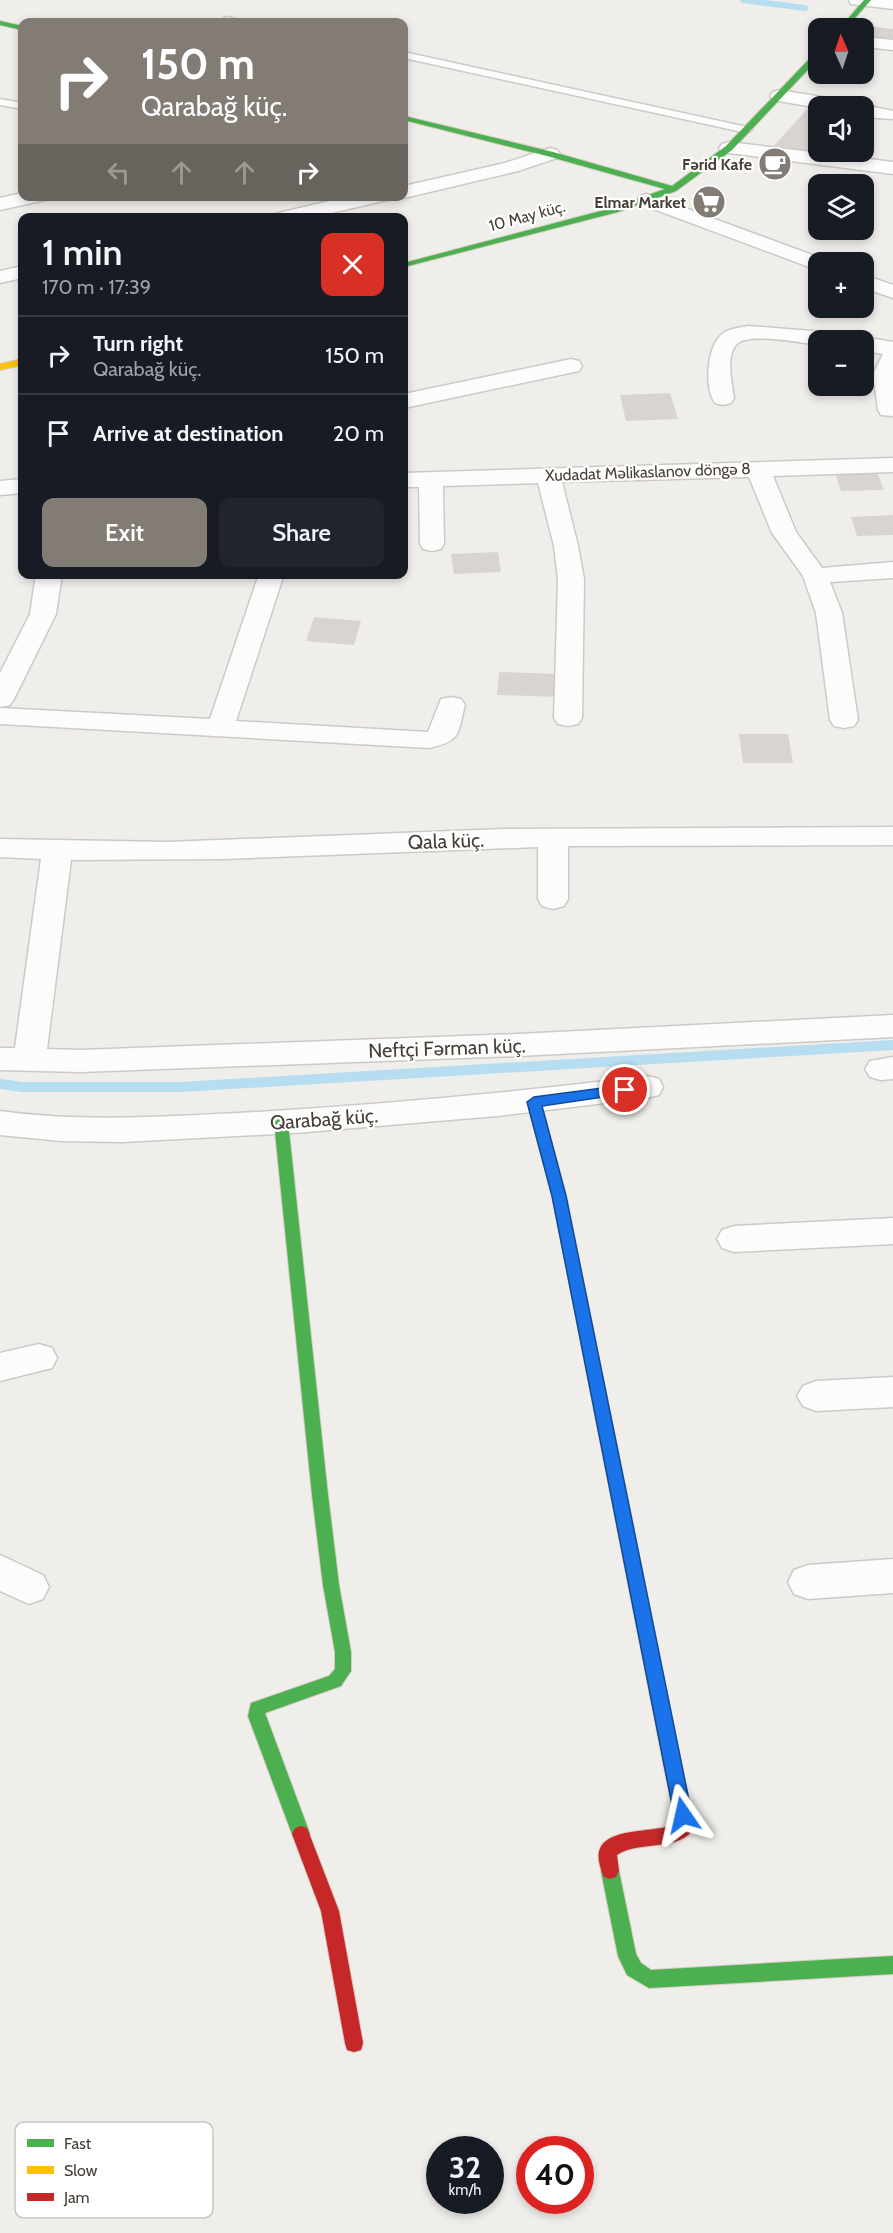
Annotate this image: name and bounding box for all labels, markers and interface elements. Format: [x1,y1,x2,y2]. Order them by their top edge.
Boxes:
north arrow [808,18,874,84]
map controls [808,18,874,396]
text: 150 m [141,38,255,90]
icon: right [42,42,120,120]
text: Qarabağ küç. [141,90,287,123]
button: sound [808,96,874,162]
cafe icon: Fərid Kafe [757,146,793,182]
place label: Fərid Kafe [682,155,752,174]
icon: left [102,156,135,189]
icon: ahead [165,156,198,189]
icon: ahead [228,156,261,189]
icon: right [291,156,324,189]
button: layers [808,174,874,240]
supermarket icon: Elmar Market [691,184,727,220]
place label: Elmar Market [594,193,686,212]
street label: 10 May küç. [487,197,567,235]
text: 1 min [42,230,122,274]
button: close [321,233,384,296]
button: + [808,252,874,318]
text: 170 m · 17:39 [42,275,151,299]
text: Turn right [93,330,183,357]
button: − [808,330,874,396]
icon: right [42,339,75,372]
text: 150 m [325,342,384,369]
text: Qarabağ küç. [93,357,201,381]
icon: arrive [42,417,75,450]
text: Arrive at destination [93,420,283,447]
text: 20 m [333,420,384,447]
street label: Xudadat Məlikaslanov döngə 8 [545,459,751,485]
button: Exit [42,498,207,567]
button: Share [219,498,384,567]
street label: Qala küç. [407,828,485,854]
street label: Neftçi Fərman küç. [368,1033,526,1063]
pin [599,1064,650,1115]
icon: arrive [608,1073,641,1106]
street label: Qarabağ küç. [269,1103,379,1135]
position arrow [651,1783,715,1847]
legend [15,2122,213,2218]
text: Fast [64,2134,92,2153]
speed limit sign: 40 [516,2136,594,2214]
text: 32 [449,2149,481,2186]
text: Slow [64,2161,98,2180]
text: km/h [449,2181,481,2199]
text: Jam [63,2188,90,2207]

